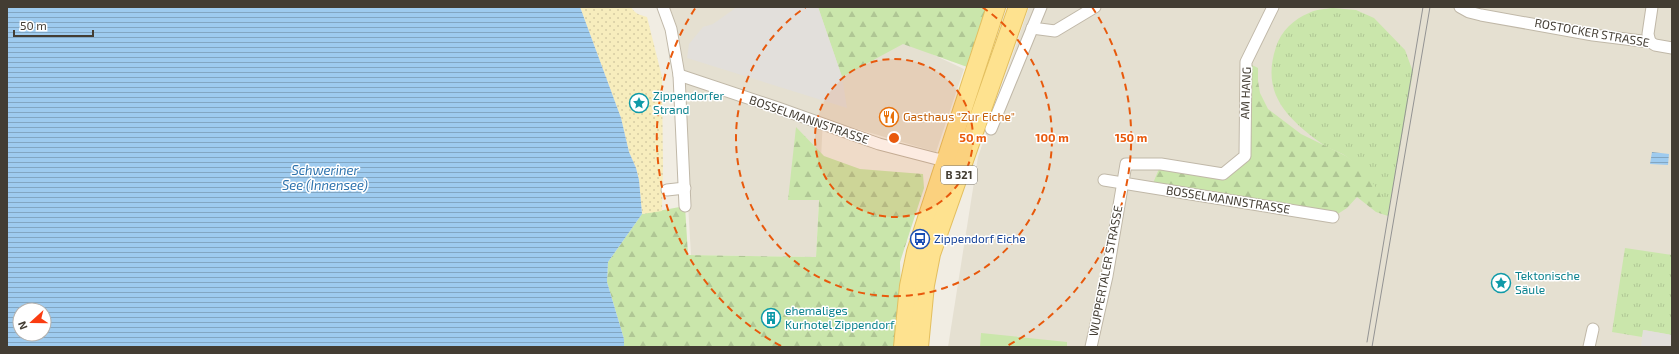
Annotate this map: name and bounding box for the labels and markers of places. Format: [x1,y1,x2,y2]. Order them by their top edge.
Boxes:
place label: Zippendorfer Strand [653,88,725,116]
place icon: Zippendorfer Strand [628,92,650,114]
restaurant icon: Gasthaus "Zur Eiche" [878,106,900,128]
place label: Gasthaus "Zur Eiche" [903,109,1015,123]
centre of rings [887,131,901,145]
bus stop icon: Zippendorf Eiche [909,228,931,250]
place label: Zippendorf Eiche [934,231,1026,245]
place label: Tektonische Säule [1515,268,1580,296]
place icon: Tektonische Säule [1490,272,1512,294]
place label: ehemaliges Kurhotel Zippendorf [785,303,895,331]
building icon: ehemaliges Kurhotel Zippendorf [760,307,782,329]

